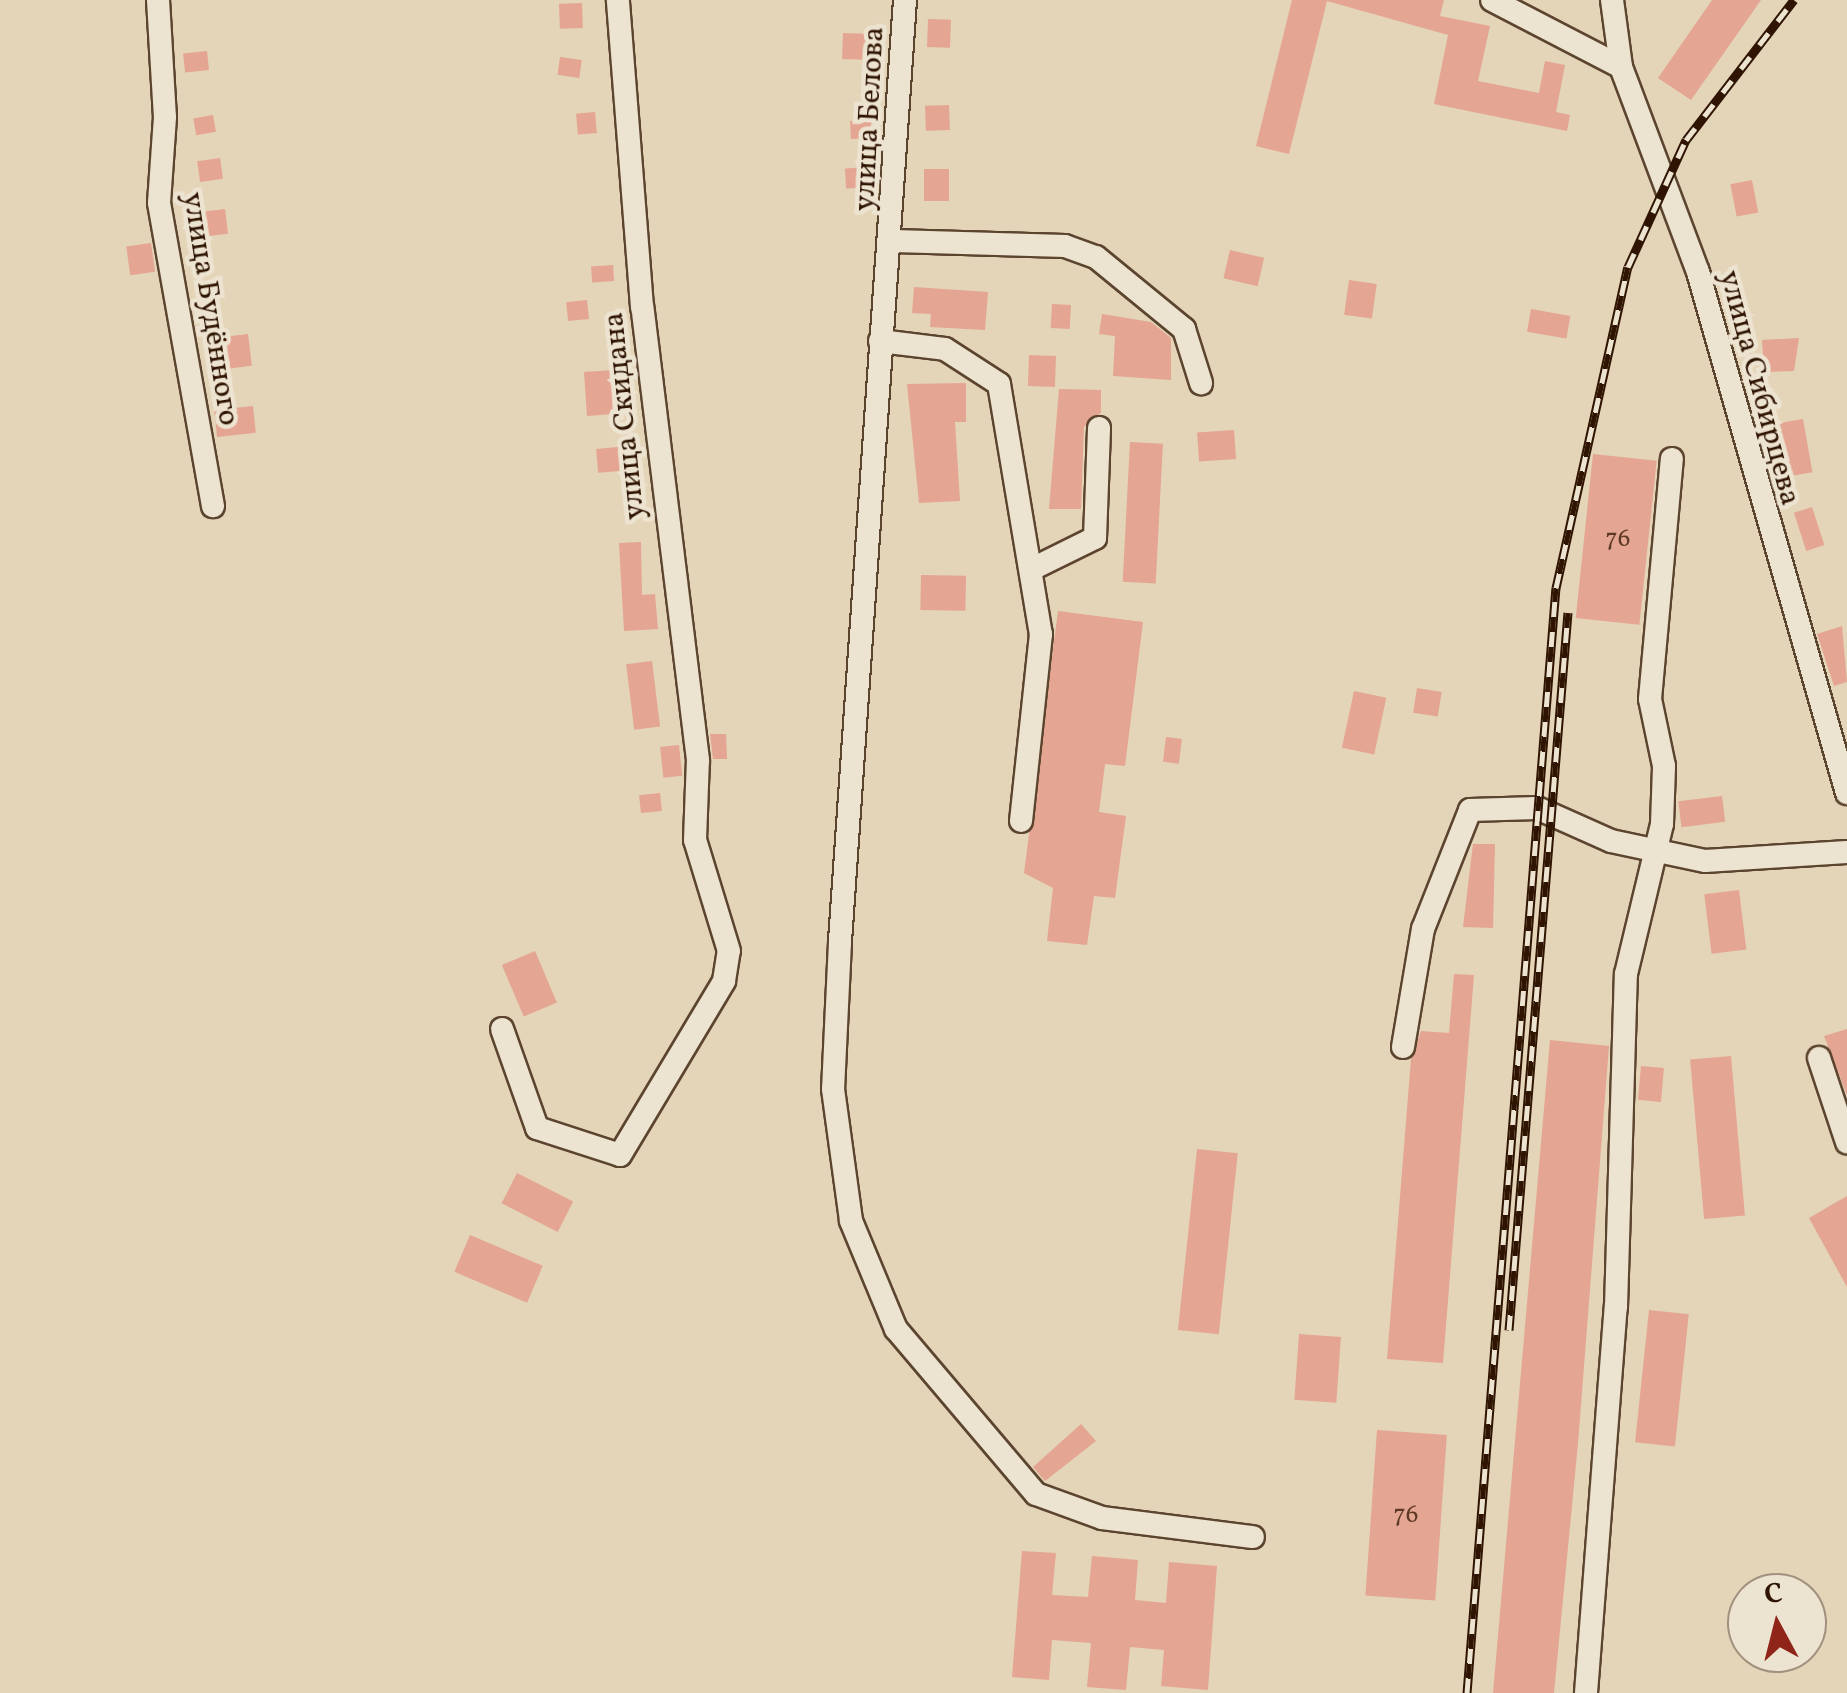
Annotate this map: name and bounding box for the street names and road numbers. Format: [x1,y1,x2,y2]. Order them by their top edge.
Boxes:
street label: улица Белова [847,26,893,212]
street label: улица Будённого [174,190,246,428]
street label: улица Сибирцева [1710,267,1808,509]
street label: улица Скидана [596,310,654,522]

